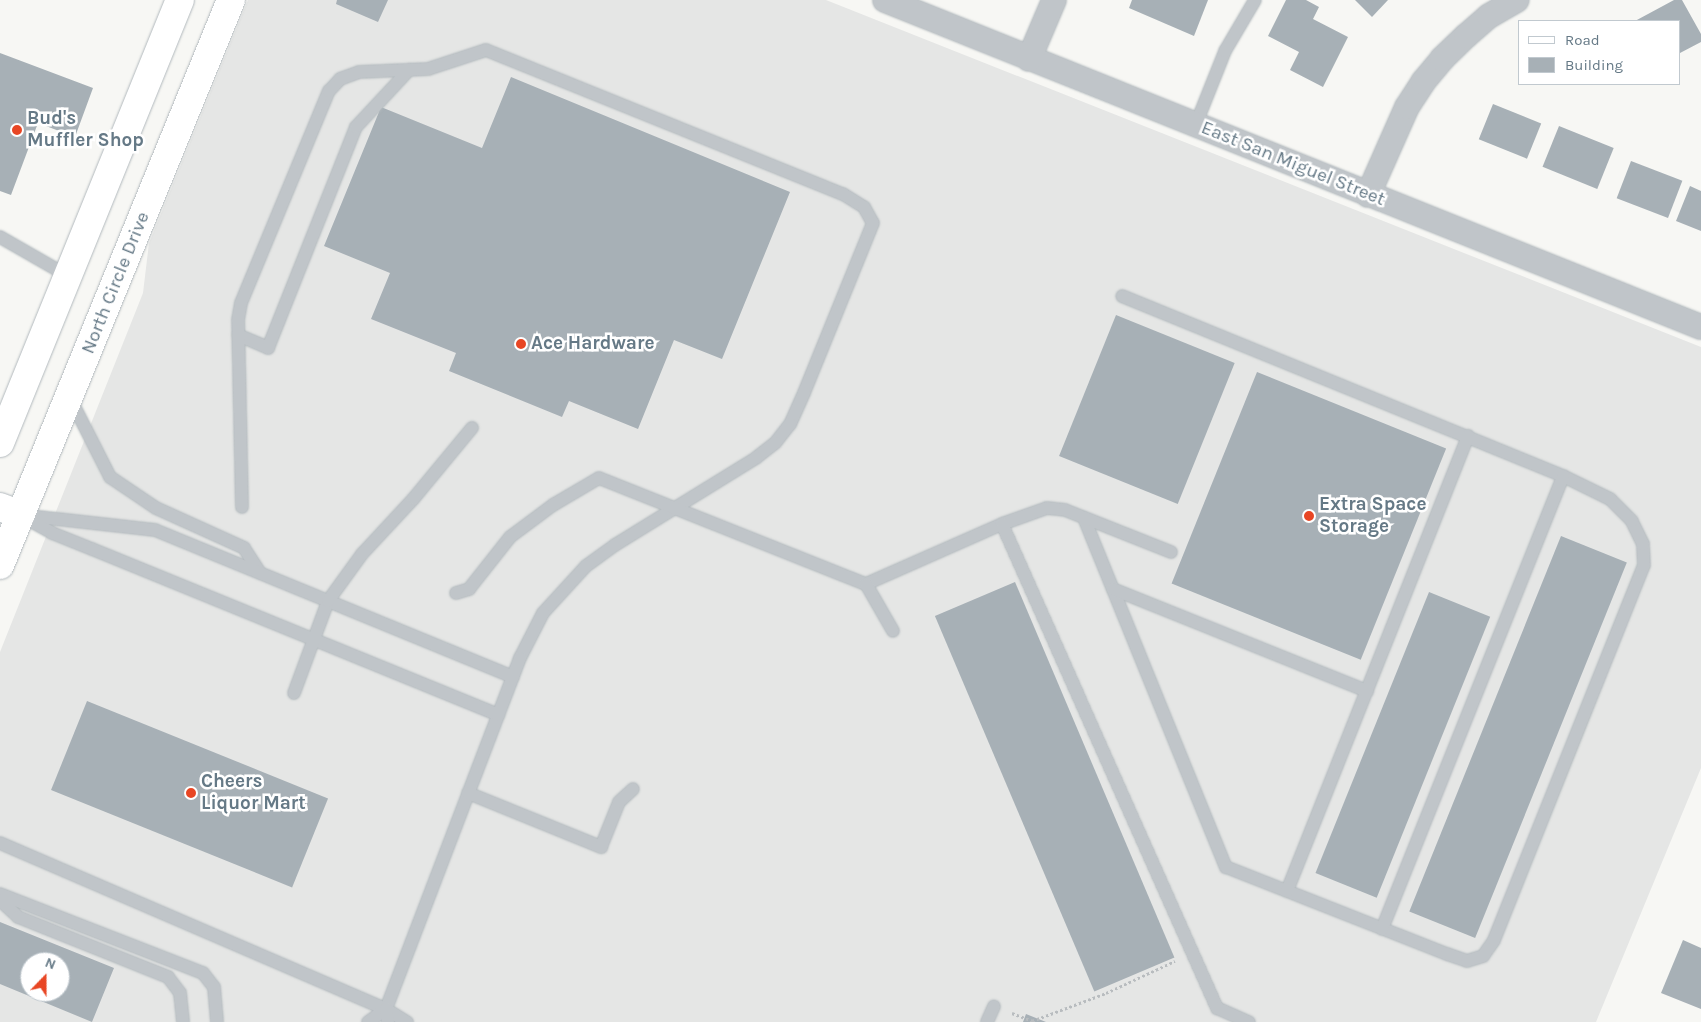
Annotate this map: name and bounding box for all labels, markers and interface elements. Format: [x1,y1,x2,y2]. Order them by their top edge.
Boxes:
legend [1518,20,1681,85]
text: Road [1565,31,1600,49]
text: Building [1565,56,1623,74]
place label: Bud's Muffler Shop [27,108,144,152]
street label: East San Miguel Street [1198,117,1388,211]
marker: Bud's Muffler Shop [11,124,23,136]
street label: North Circle Drive [77,209,155,357]
place label: Ace Hardware [531,333,655,355]
marker: Ace Hardware [515,338,527,350]
place label: Extra Space Storage [1319,494,1426,538]
marker: Extra Space Storage [1303,510,1315,522]
place label: Cheers Liquor Mart [201,771,306,815]
marker: Cheers Liquor Mart [185,787,197,799]
north arrow [20,952,70,1002]
text: N [43,954,58,973]

